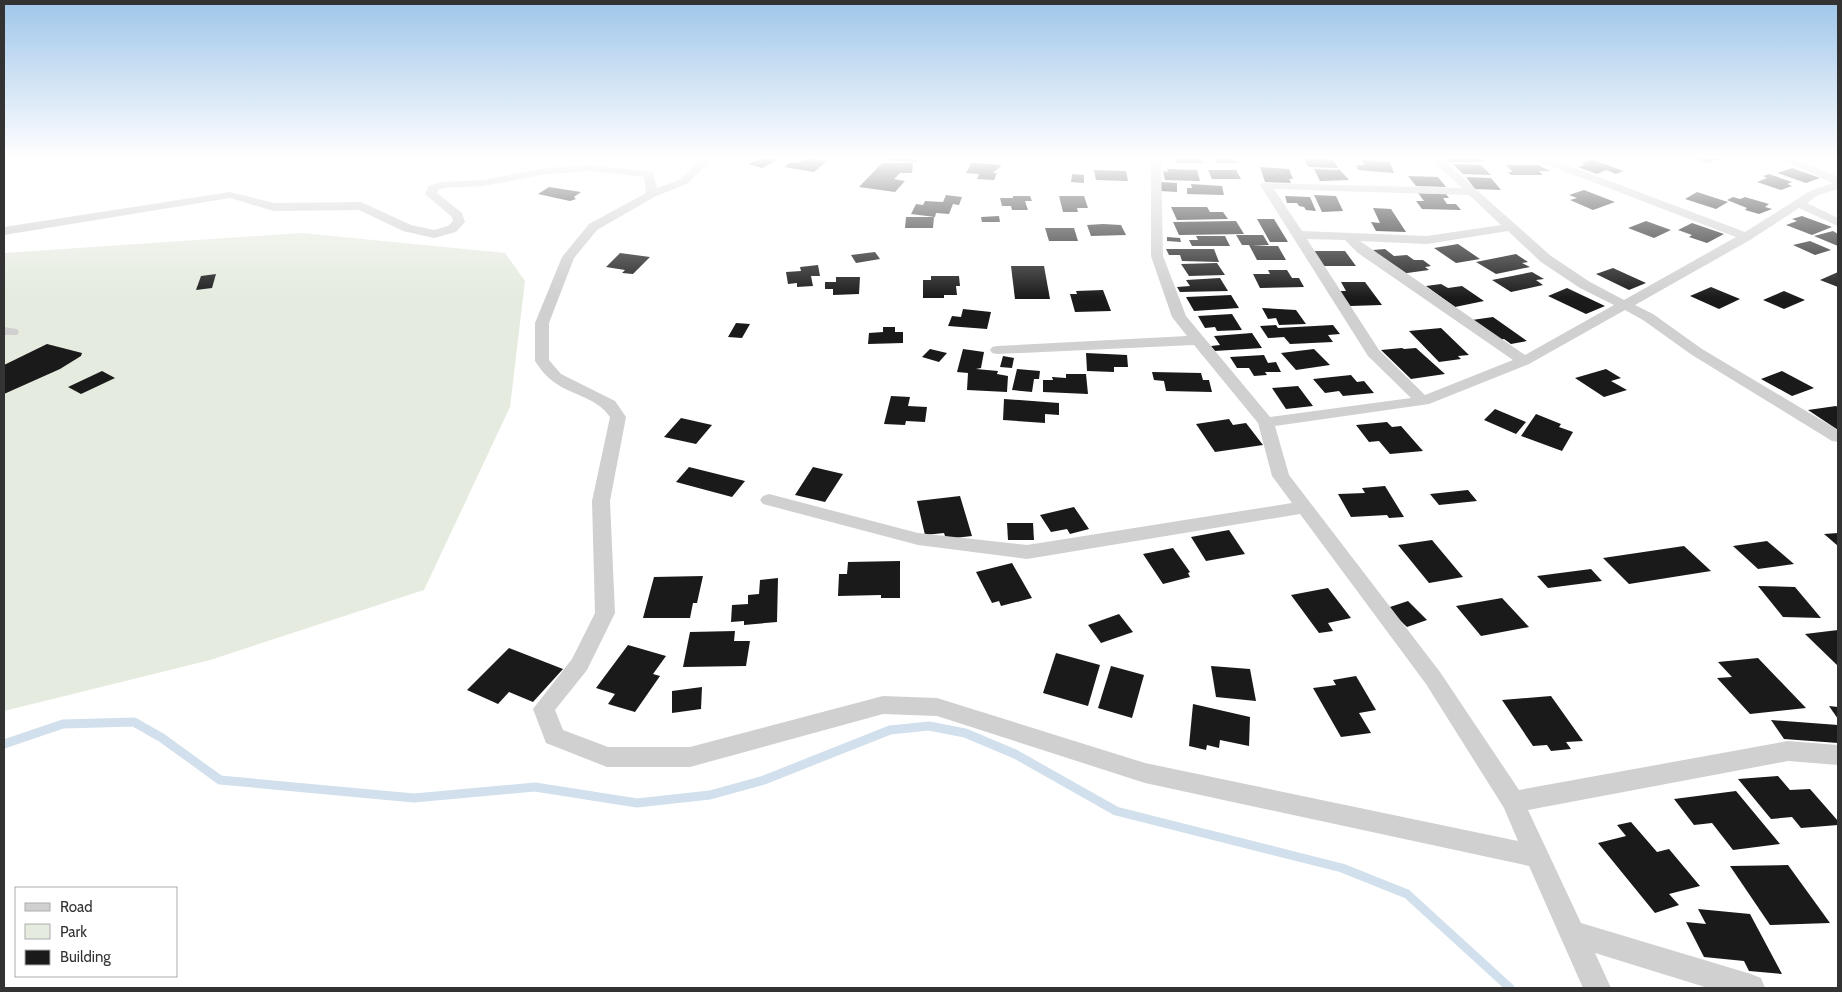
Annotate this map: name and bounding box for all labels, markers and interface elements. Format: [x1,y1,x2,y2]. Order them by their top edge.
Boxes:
legend [15,887,178,977]
text: Road [60,898,93,916]
text: Park [60,923,87,941]
text: Building [60,948,111,966]

